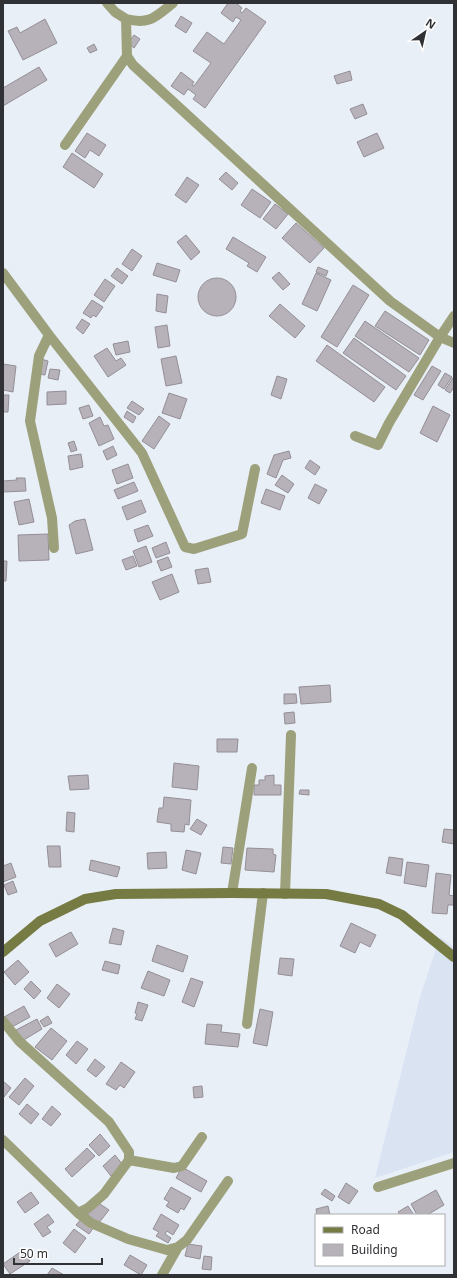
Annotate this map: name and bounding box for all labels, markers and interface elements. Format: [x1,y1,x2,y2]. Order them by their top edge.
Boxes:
north arrow [405,12,445,52]
text: N [423,15,439,32]
legend [315,1214,445,1266]
text: Road [351,1221,380,1238]
scale bar [14,1240,102,1266]
text: Building [351,1241,398,1258]
text: 50 m [20,1245,48,1262]

